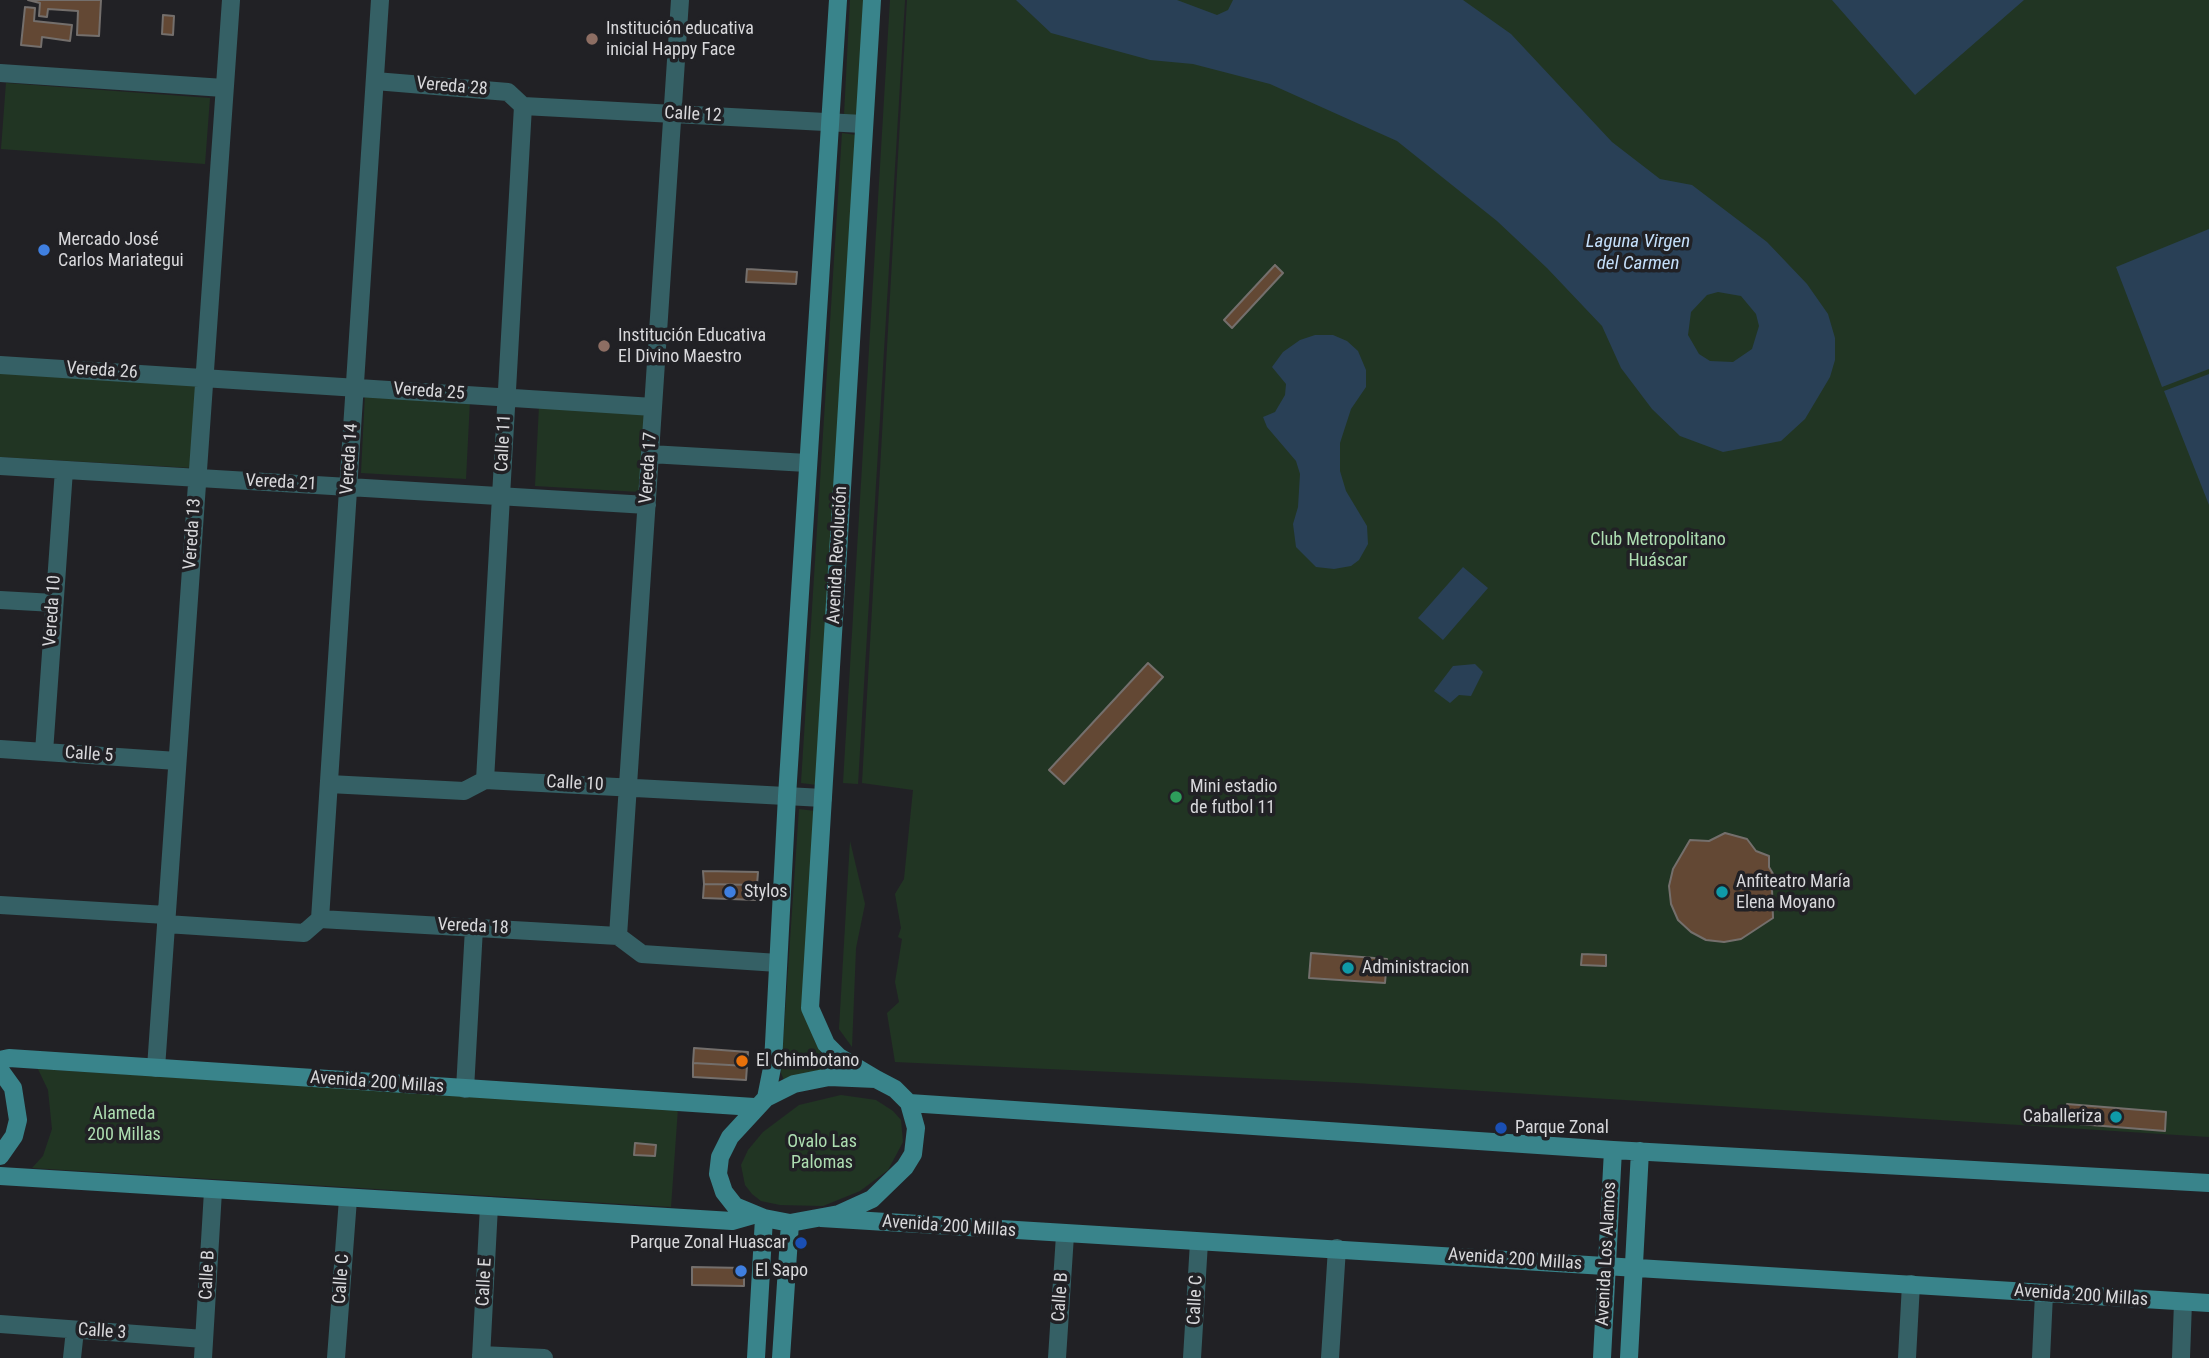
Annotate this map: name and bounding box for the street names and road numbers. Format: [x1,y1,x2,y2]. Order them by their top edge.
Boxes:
street label: Vereda 28 [416,73,488,101]
street label: Calle 12 [664,103,722,127]
street label: Vereda 26 [66,358,138,384]
street label: Vereda 25 [393,379,465,405]
street label: Calle 11 [492,414,516,472]
street label: Vereda 14 [337,423,363,495]
street label: Vereda 17 [636,432,662,504]
street label: Vereda 21 [245,470,317,496]
street label: Avenida Revolución [824,486,852,624]
street label: Vereda 13 [180,498,206,570]
street label: Vereda 10 [40,575,66,647]
street label: Calle 5 [64,743,114,767]
street label: Calle 10 [546,772,604,796]
street label: Vereda 18 [437,914,509,940]
street label: Avenida 200 Millas [309,1068,445,1098]
street label: Avenida Los Alamos [1592,1181,1622,1327]
street label: Avenida 200 Millas [881,1212,1017,1242]
street label: Avenida 200 Millas [1447,1245,1583,1275]
street label: Calle B [196,1250,220,1300]
street label: Calle C [329,1253,355,1305]
street label: Calle E [473,1257,497,1307]
street label: Calle B [1049,1272,1073,1322]
street label: Calle C [1184,1275,1208,1325]
street label: Avenida 200 Millas [2013,1281,2149,1311]
street label: Calle 3 [77,1320,127,1344]

